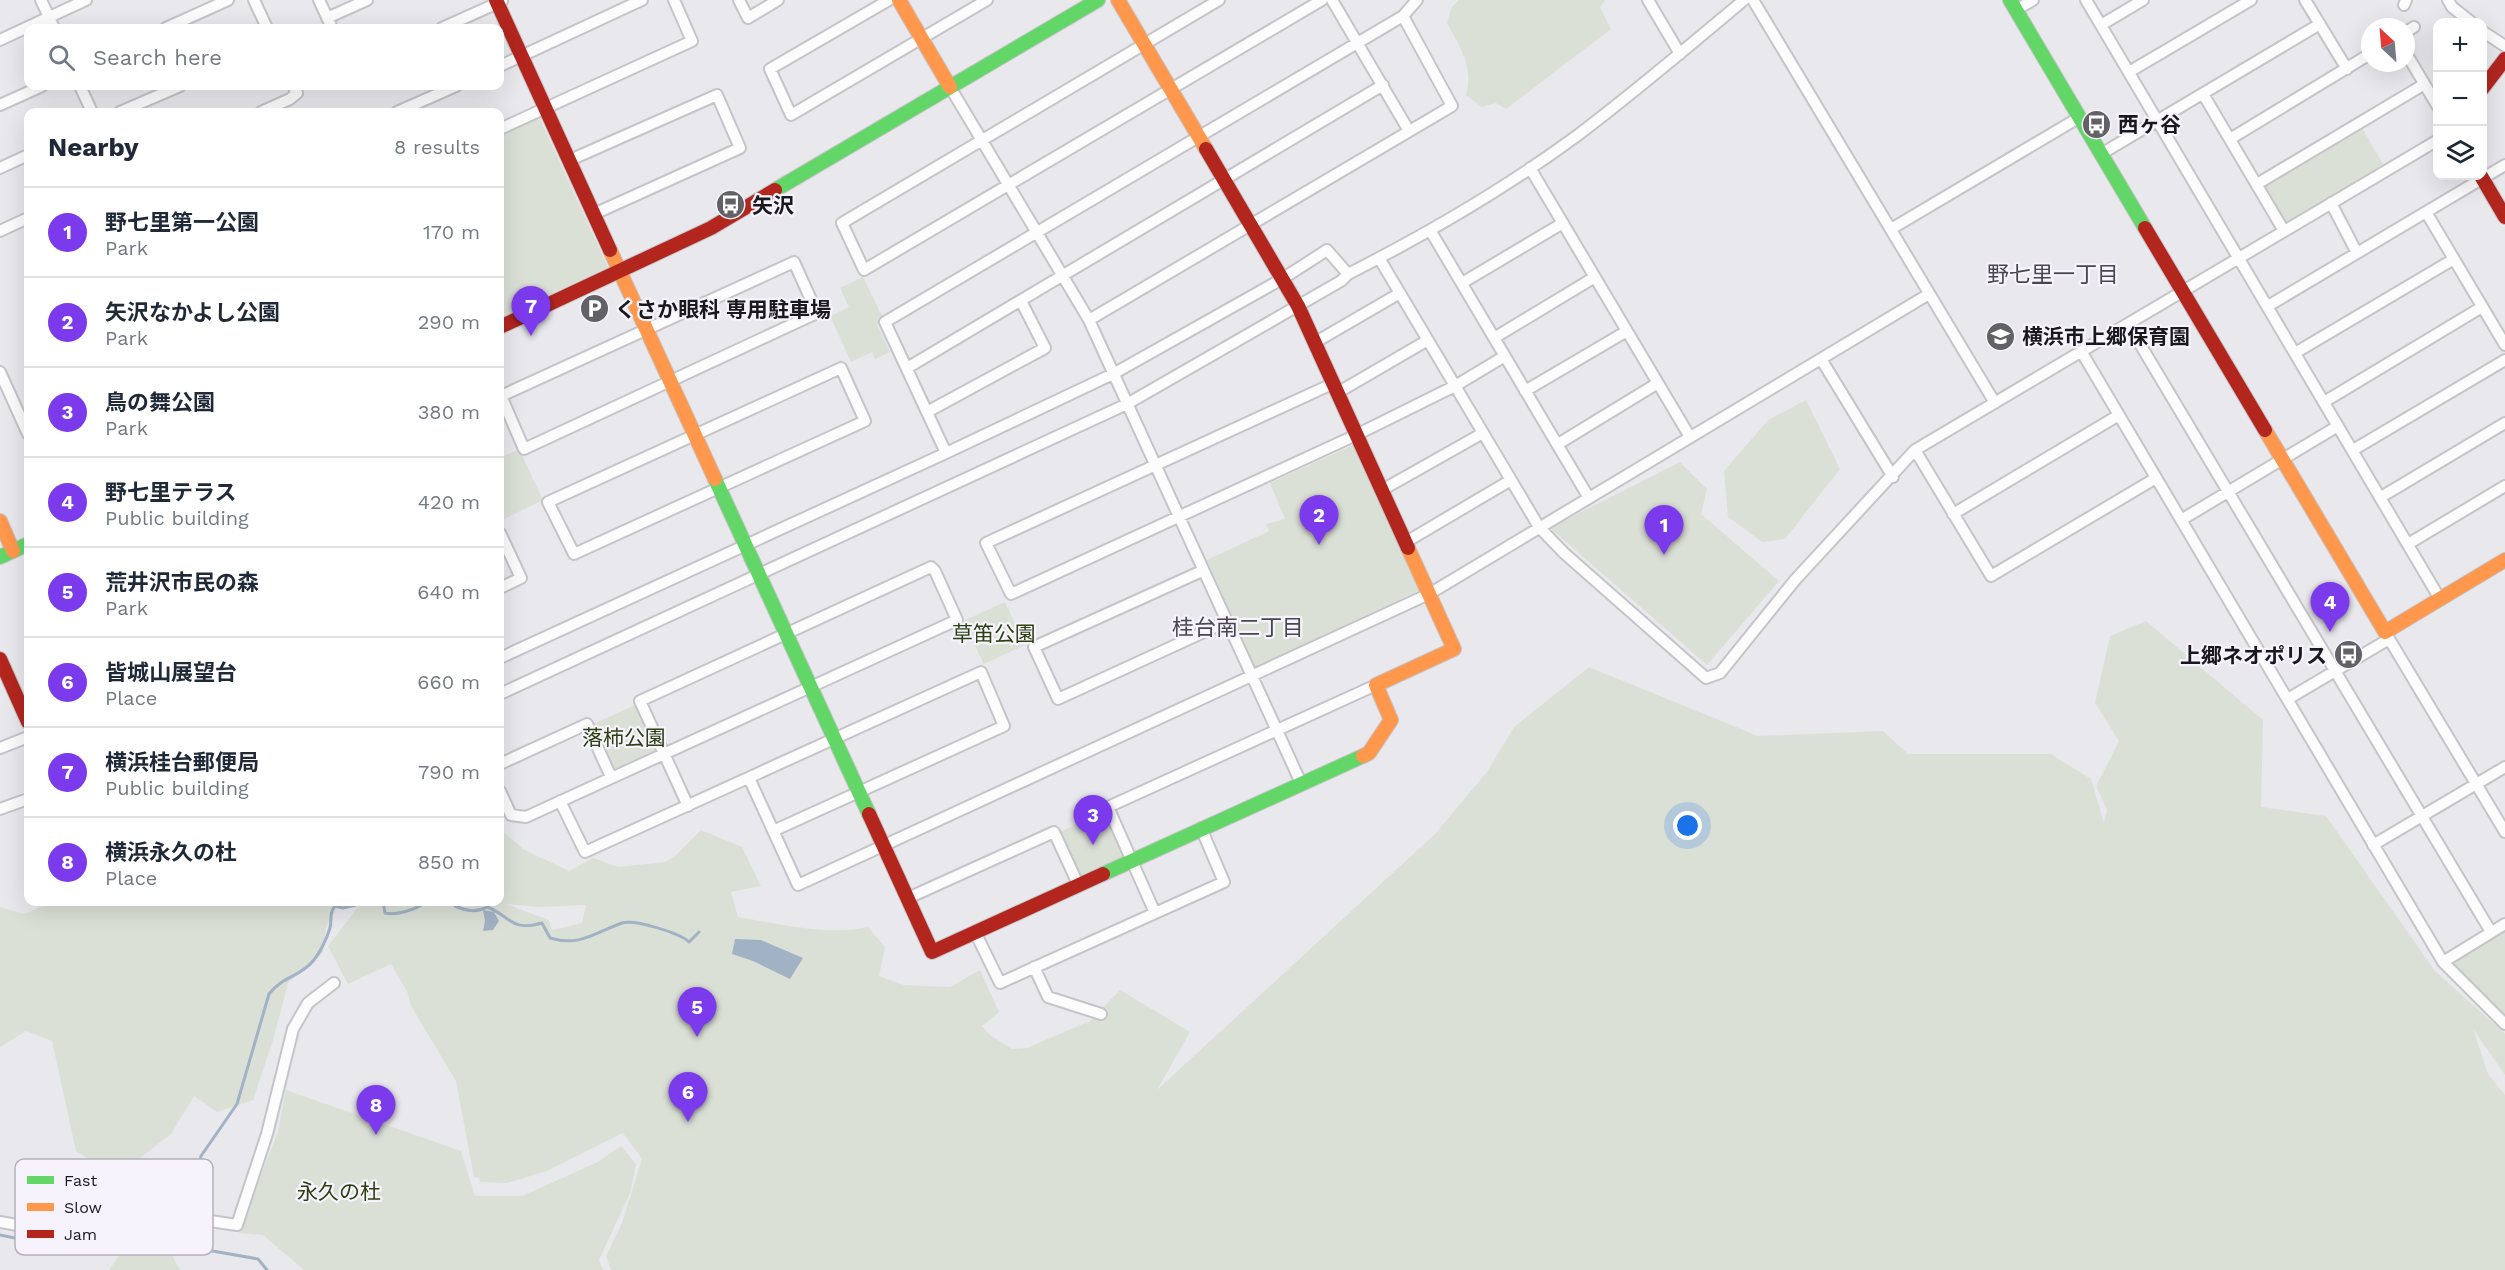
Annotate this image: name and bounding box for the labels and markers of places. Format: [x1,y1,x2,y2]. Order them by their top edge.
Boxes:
bus stop icon: 西ヶ谷 [2081,108,2113,140]
place label: 西ヶ谷 [2118,112,2181,137]
bus stop icon: 矢沢 [715,189,747,221]
place label: 矢沢 [752,193,794,218]
pin: 7 [512,286,550,336]
parking icon: くさか眼科 専用駐車場 [578,293,610,325]
place label: くさか眼科 専用駐車場 [615,297,831,322]
school or university icon: 横浜市上郷保育園 [1985,320,2017,352]
place label: 横浜市上郷保育園 [2022,324,2190,349]
pin: 2 [1300,496,1338,545]
pin: 1 [1644,506,1684,555]
pin: 4 [2310,582,2350,632]
bus stop icon: 上郷ネオポリス [2332,639,2364,671]
place label: 上郷ネオポリス [2180,643,2327,668]
pin: 3 [1074,796,1112,845]
pin: 5 [678,988,716,1037]
pin: 6 [668,1072,708,1122]
pin: 8 [356,1086,395,1135]

